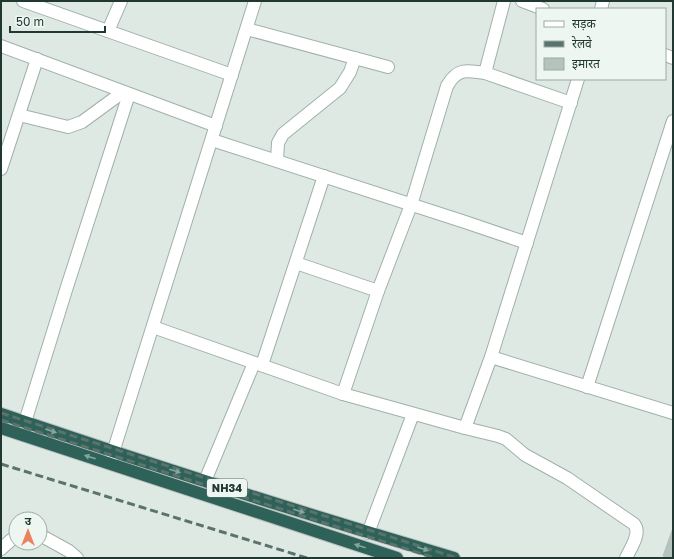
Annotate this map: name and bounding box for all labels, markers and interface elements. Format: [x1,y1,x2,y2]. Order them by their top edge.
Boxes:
scale bar [10,8,105,34]
legend [536,8,666,80]
text: 50 m [16,14,44,29]
text: सड़क [572,16,597,31]
text: रेलवे [572,36,592,51]
text: इमारत [572,56,601,71]
one-way arrow [46,428,58,434]
one-way arrow [84,453,96,459]
one-way arrow [169,468,181,474]
road number: NH34 [207,479,247,497]
one-way arrow [293,508,305,514]
north arrow [8,511,48,551]
text: उ [25,514,32,527]
one-way arrow [353,543,365,549]
one-way arrow [417,546,429,552]

